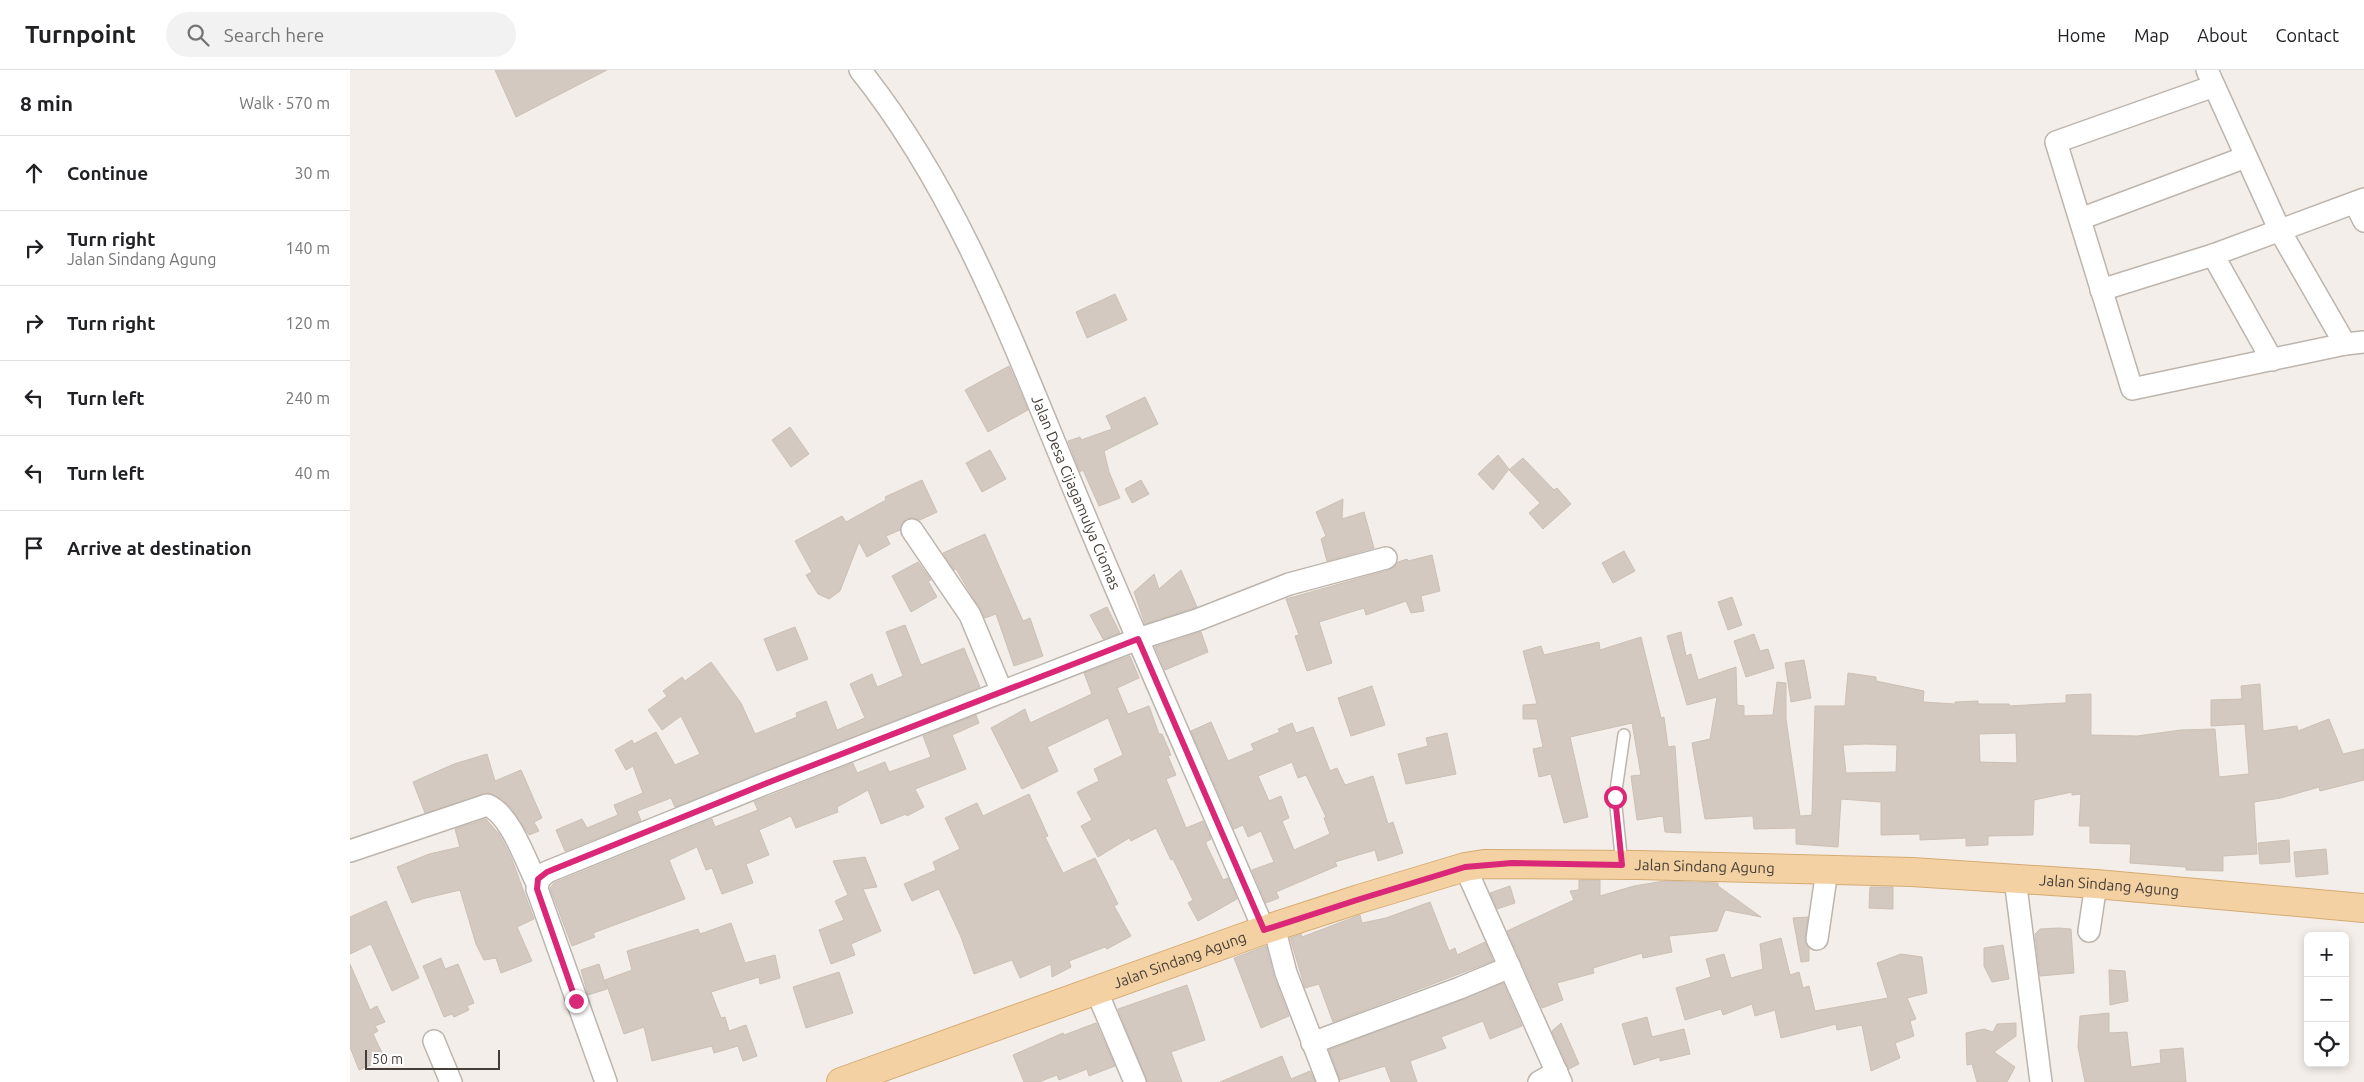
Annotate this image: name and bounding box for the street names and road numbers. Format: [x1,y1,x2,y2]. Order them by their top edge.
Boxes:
street label: Jalan Desa Cijagamulya Ciomas [1028,393,1124,592]
street label: Jalan Sindang Agung [1634,856,1775,876]
street label: Jalan Sindang Agung [2039,871,2180,899]
street label: Jalan Sindang Agung [1111,928,1248,992]

